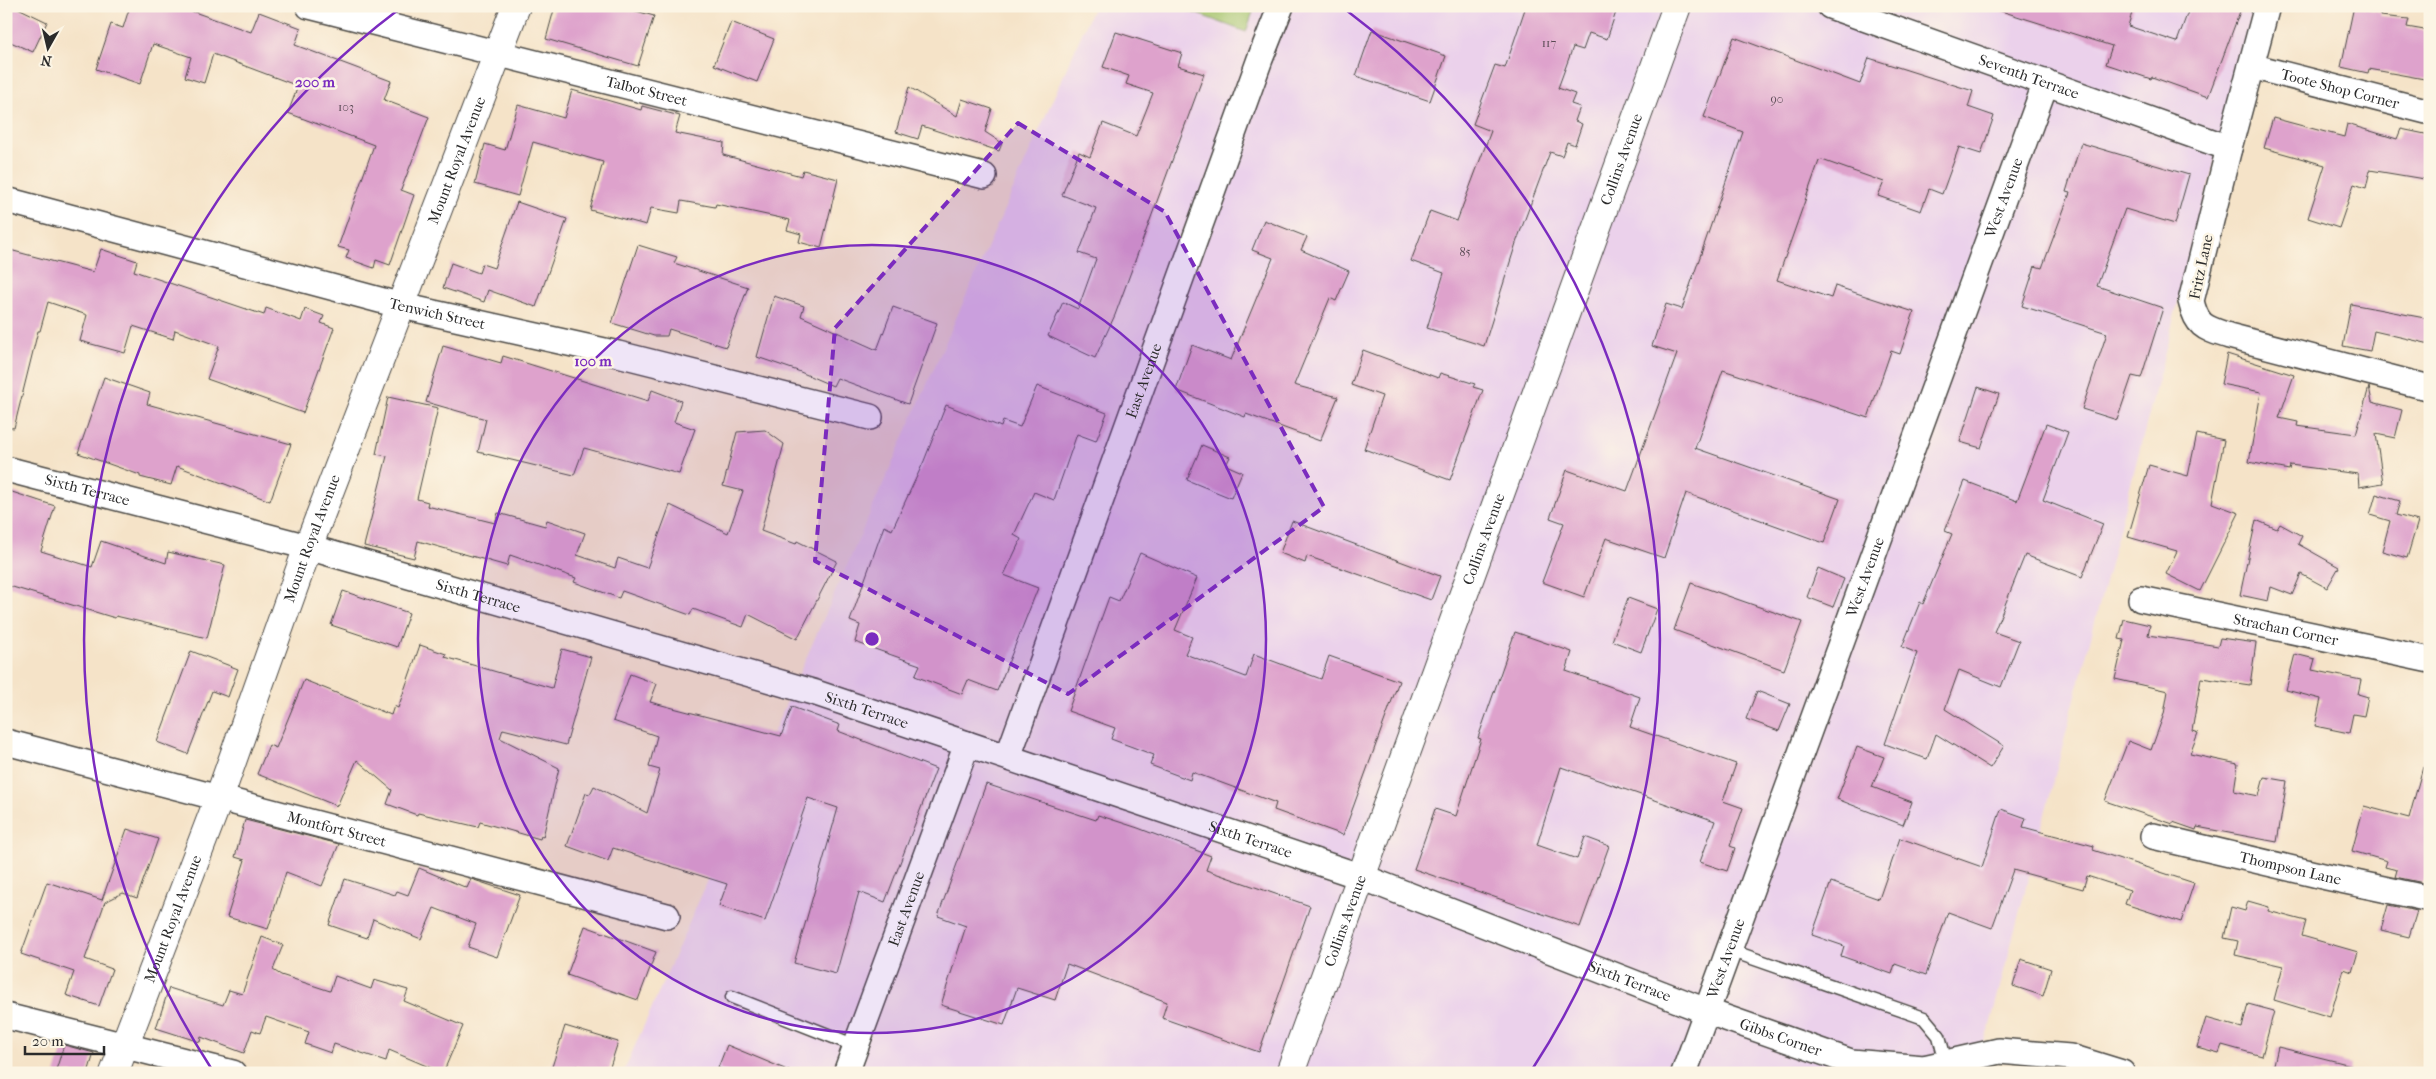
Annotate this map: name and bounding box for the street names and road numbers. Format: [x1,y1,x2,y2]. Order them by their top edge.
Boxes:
street label: Seventh Terrace [1976,51,2082,103]
street label: Toote Shop Corner [2279,65,2402,113]
street label: Talbot Street [604,72,690,110]
street label: Mount Royal Avenue [424,93,490,227]
street label: Collins Avenue [1597,110,1646,208]
street label: West Avenue [1981,155,2027,241]
street label: Fritz Lane [2185,232,2217,301]
street label: Tenwich Street [387,294,488,333]
street label: East Avenue [1122,340,1166,421]
street label: Sixth Terrace [43,470,132,510]
street label: Mount Royal Avenue [280,471,344,605]
street label: Collins Avenue [1459,490,1509,587]
street label: West Avenue [1842,534,1888,620]
street label: Sixth Terrace [434,575,523,617]
street label: Strachan Corner [2232,610,2340,650]
street label: Sixth Terrace [823,688,911,733]
street label: Montfort Street [285,807,389,851]
street label: Sixth Terrace [1206,817,1295,862]
street label: Thompson Lane [2238,848,2343,889]
street label: Mount Royal Avenue [140,852,206,985]
street label: East Avenue [884,868,929,949]
street label: Collins Avenue [1320,872,1370,969]
street label: West Avenue [1703,915,1749,1002]
street label: Sixth Terrace [1586,957,1674,1006]
street label: Gibbs Corner [1737,1015,1825,1060]

